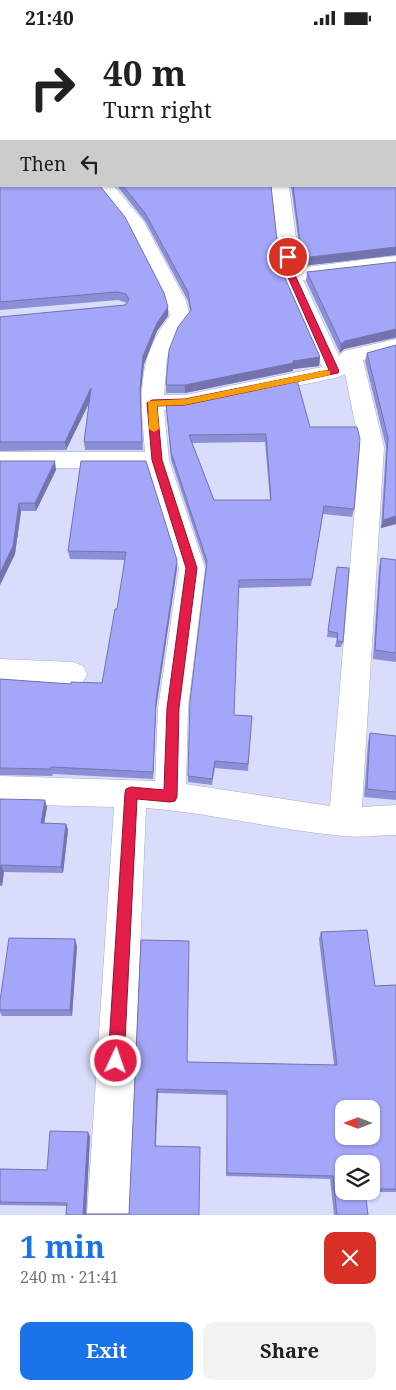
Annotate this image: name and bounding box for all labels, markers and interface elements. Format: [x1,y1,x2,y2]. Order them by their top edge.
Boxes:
text: 21:40 [25,5,74,31]
text: 40 m [103,49,186,96]
icon: right [20,55,85,120]
text: Turn right [103,94,212,124]
icon: left [76,150,104,178]
text: Then [20,151,66,177]
pin [267,236,309,278]
icon: arrive [274,243,302,271]
position arrow [89,1034,141,1086]
north arrow [335,1100,380,1145]
map controls [335,1100,380,1200]
button: layers [335,1155,380,1200]
text: 1 min [20,1226,105,1267]
button: close [324,1232,376,1284]
text: 240 m · 21:41 [20,1266,119,1288]
button: Exit [20,1322,193,1380]
button: Share [203,1322,376,1380]

